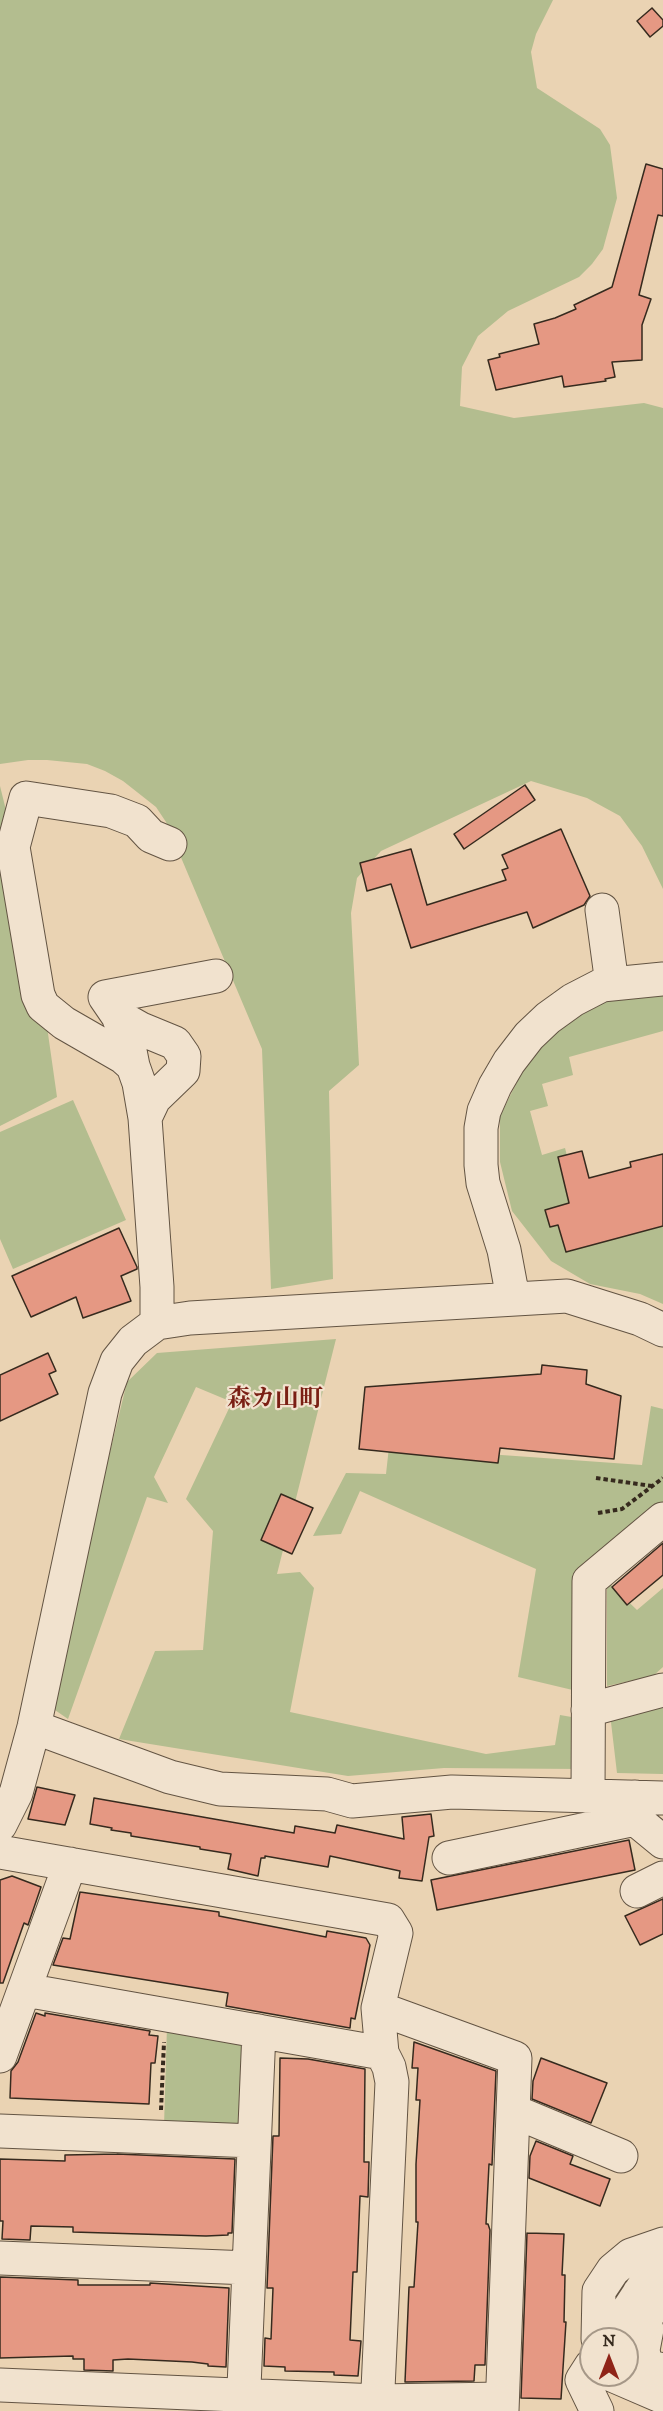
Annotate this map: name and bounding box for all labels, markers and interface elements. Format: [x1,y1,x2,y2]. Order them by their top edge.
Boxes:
district label: 森カ山町 [227,1387,323,1415]
north arrow [579,2327,639,2387]
text: N [602,2331,616,2351]

